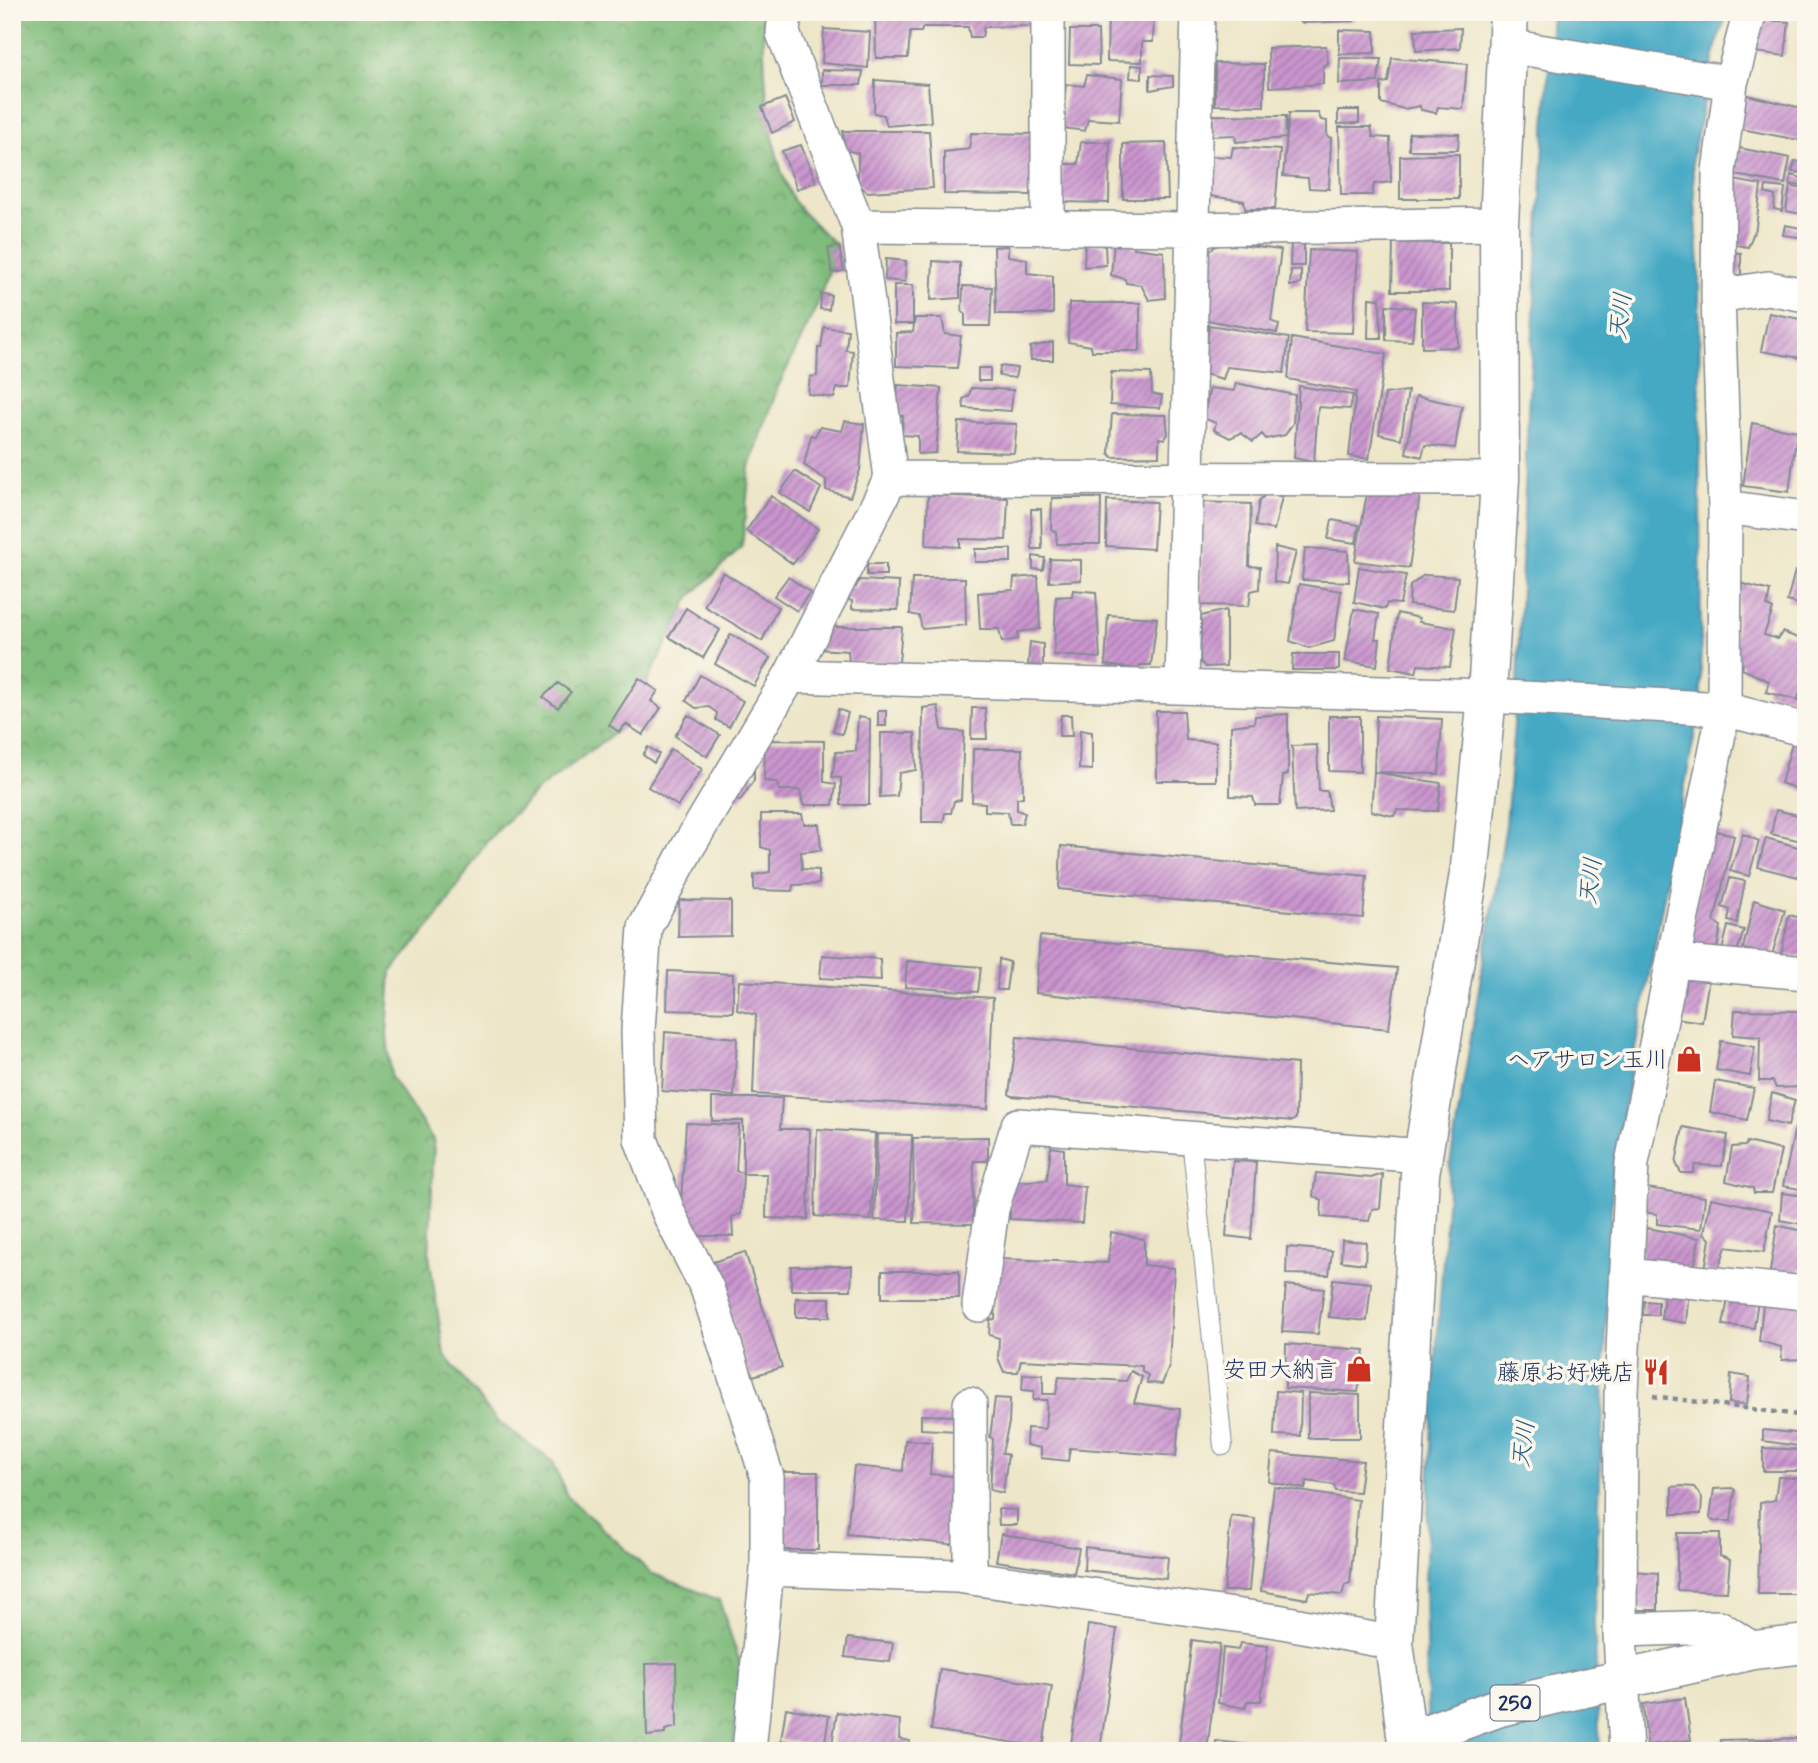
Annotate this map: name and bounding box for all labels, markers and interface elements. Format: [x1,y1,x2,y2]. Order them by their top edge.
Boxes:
water label: 天川 [1603,290,1640,342]
water label: 天川 [1573,855,1610,907]
shop icon: ヘアサロン玉川 [1674,1044,1704,1074]
place label: ヘアサロン玉川 [1507,1046,1668,1076]
shop icon: 安田大納言 [1344,1354,1374,1384]
place label: 安田大納言 [1223,1356,1338,1386]
restaurant icon: 藤原お好焼店 [1641,1357,1671,1387]
place label: 藤原お好焼店 [1497,1359,1635,1389]
water label: 天川 [1506,1418,1543,1470]
road number: 250 [1490,1686,1540,1720]

